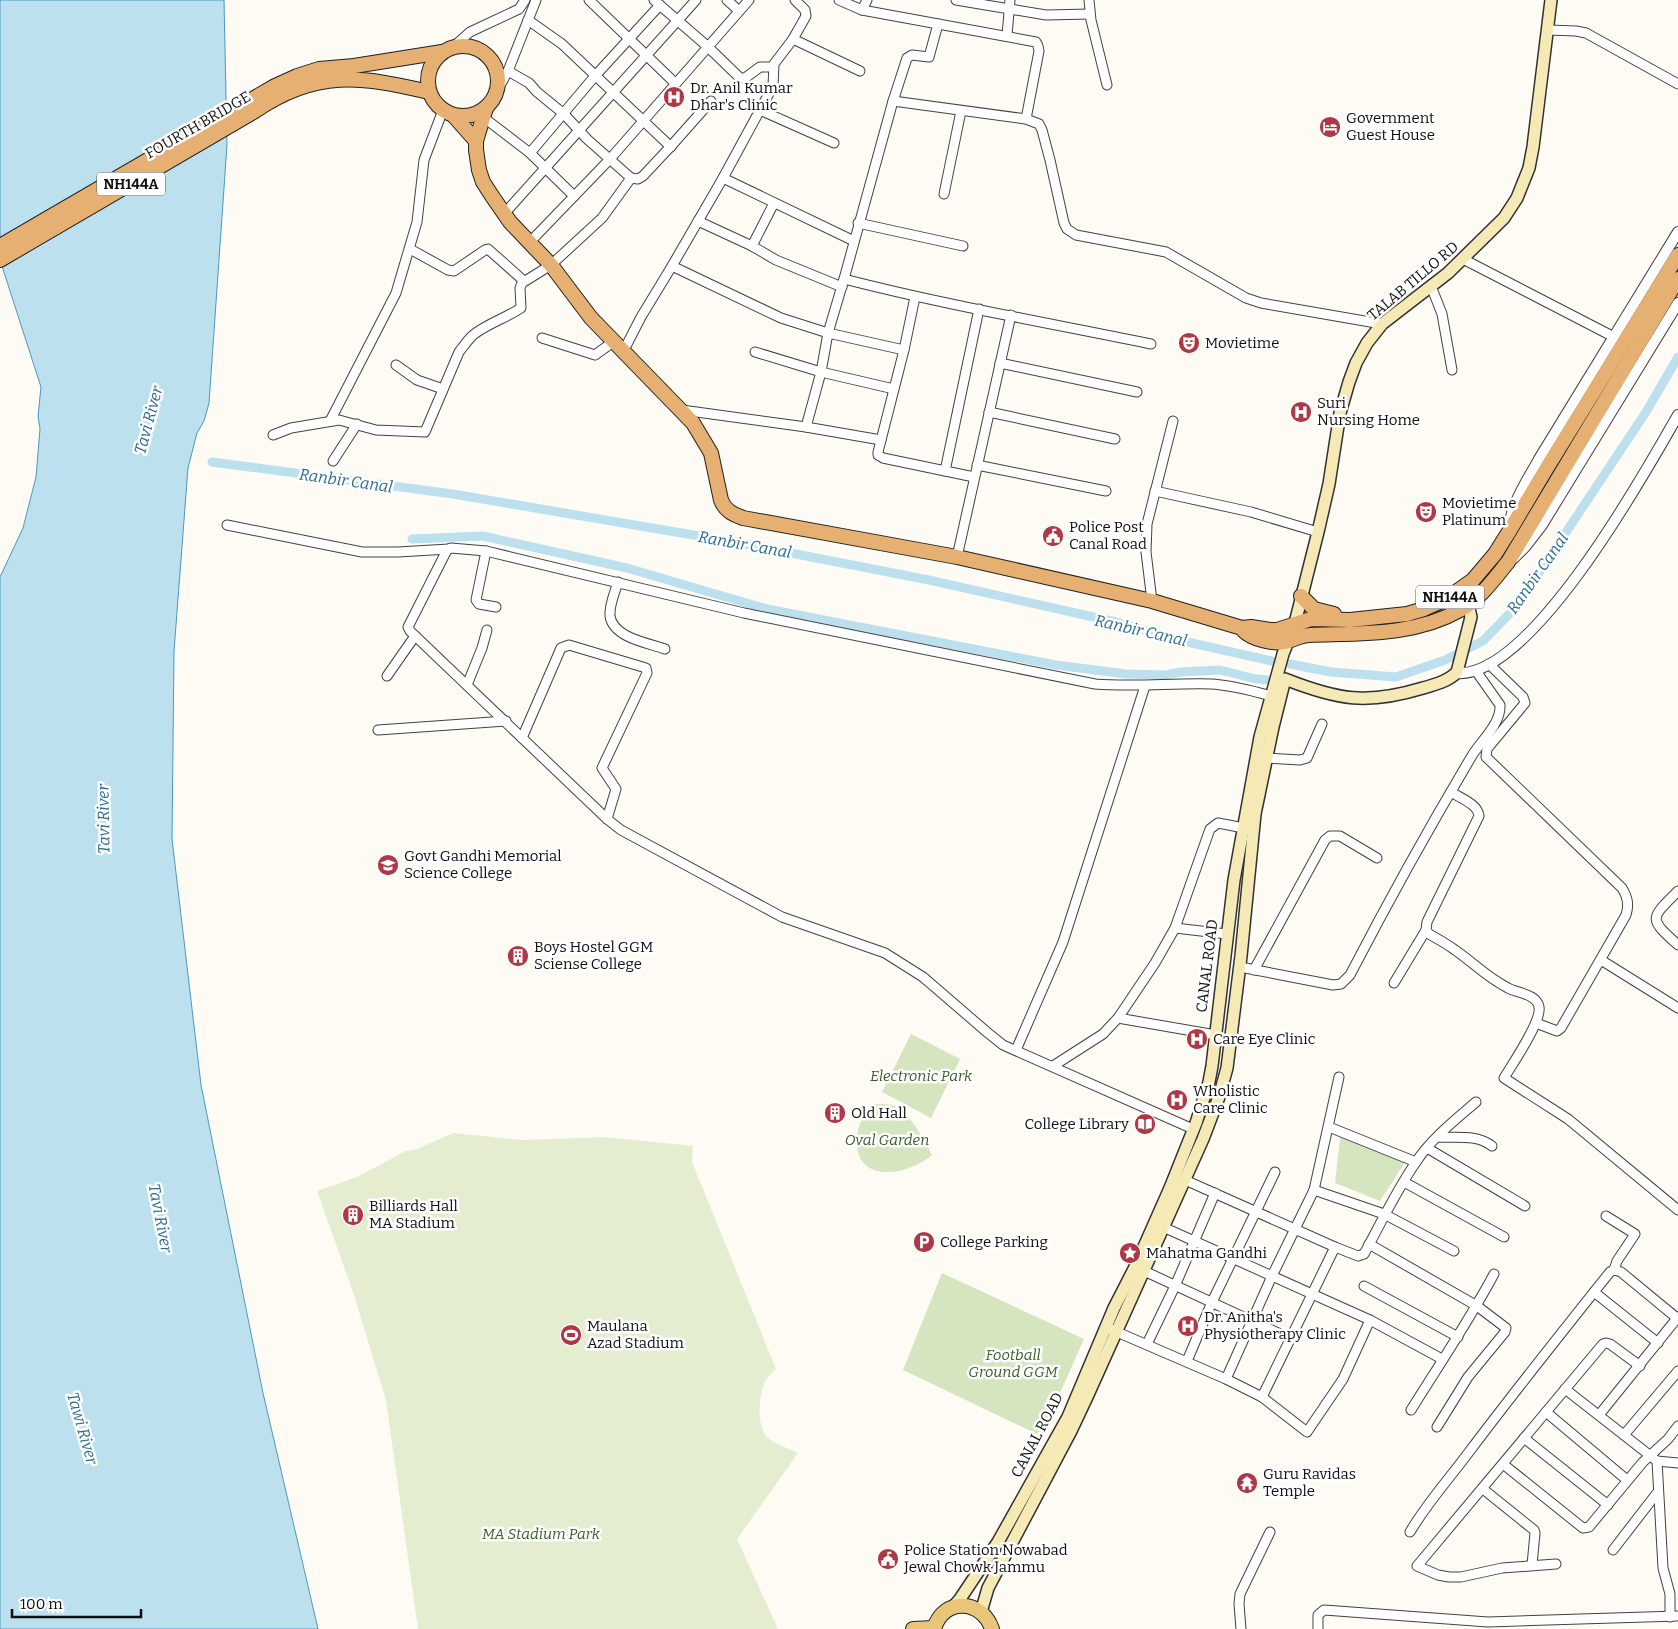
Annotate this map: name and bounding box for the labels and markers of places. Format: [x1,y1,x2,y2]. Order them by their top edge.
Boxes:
place label: Dr. Anil Kumar Dhar's Clinic [690,79,793,114]
hospital icon: Dr. Anil Kumar Dhar's Clinic [662,85,686,109]
place label: Government Guest House [1346,109,1435,144]
hotel icon: Government Guest House [1318,115,1342,139]
theatre icon: Movietime [1177,331,1201,355]
place label: Movietime [1205,334,1279,352]
place label: Suri Nursing Home [1317,394,1420,429]
hospital icon: Suri Nursing Home [1289,400,1313,424]
place label: Movietime Platinum [1442,494,1516,529]
theatre icon: Movietime Platinum [1414,500,1438,524]
place label: Police Post Canal Road [1069,518,1147,553]
public building icon: Police Post Canal Road [1041,524,1065,548]
place label: Govt Gandhi Memorial Science College [404,847,562,882]
school or university icon: Govt Gandhi Memorial Science College [376,853,400,877]
place label: Boys Hostel GGM Sciense College [534,938,653,973]
building icon: Boys Hostel GGM Sciense College [506,944,530,968]
hospital icon: Care Eye Clinic [1185,1027,1209,1051]
place label: Care Eye Clinic [1213,1030,1316,1048]
place label: Wholistic Care Clinic [1193,1082,1268,1117]
hospital icon: Wholistic Care Clinic [1165,1088,1189,1112]
building icon: Old Hall [823,1101,847,1125]
place label: Old Hall [851,1104,907,1122]
library icon: College Library [1133,1112,1157,1136]
place label: College Library [1025,1115,1129,1133]
place label: Billiards Hall MA Stadium [369,1197,458,1232]
building icon: Billiards Hall MA Stadium [341,1203,365,1227]
parking icon: College Parking [912,1230,936,1254]
place label: College Parking [940,1233,1048,1251]
place icon: Mahatma Gandhi [1118,1241,1142,1265]
place label: Mahatma Gandhi [1146,1244,1268,1262]
place label: Dr. Anitha's Physiotherapy Clinic [1204,1308,1346,1343]
hospital icon: Dr. Anitha's Physiotherapy Clinic [1176,1314,1200,1338]
place label: Maulana Azad Stadium [587,1317,685,1352]
sports icon: Maulana Azad Stadium [559,1323,583,1347]
place label: Guru Ravidas Temple [1263,1465,1356,1500]
temple icon: Guru Ravidas Temple [1235,1471,1259,1495]
place label: Police Station Nowabad Jewal Chowk Jammu [903,1541,1068,1576]
public building icon: Police Station Nowabad Jewal Chowk Jammu [876,1547,900,1571]

